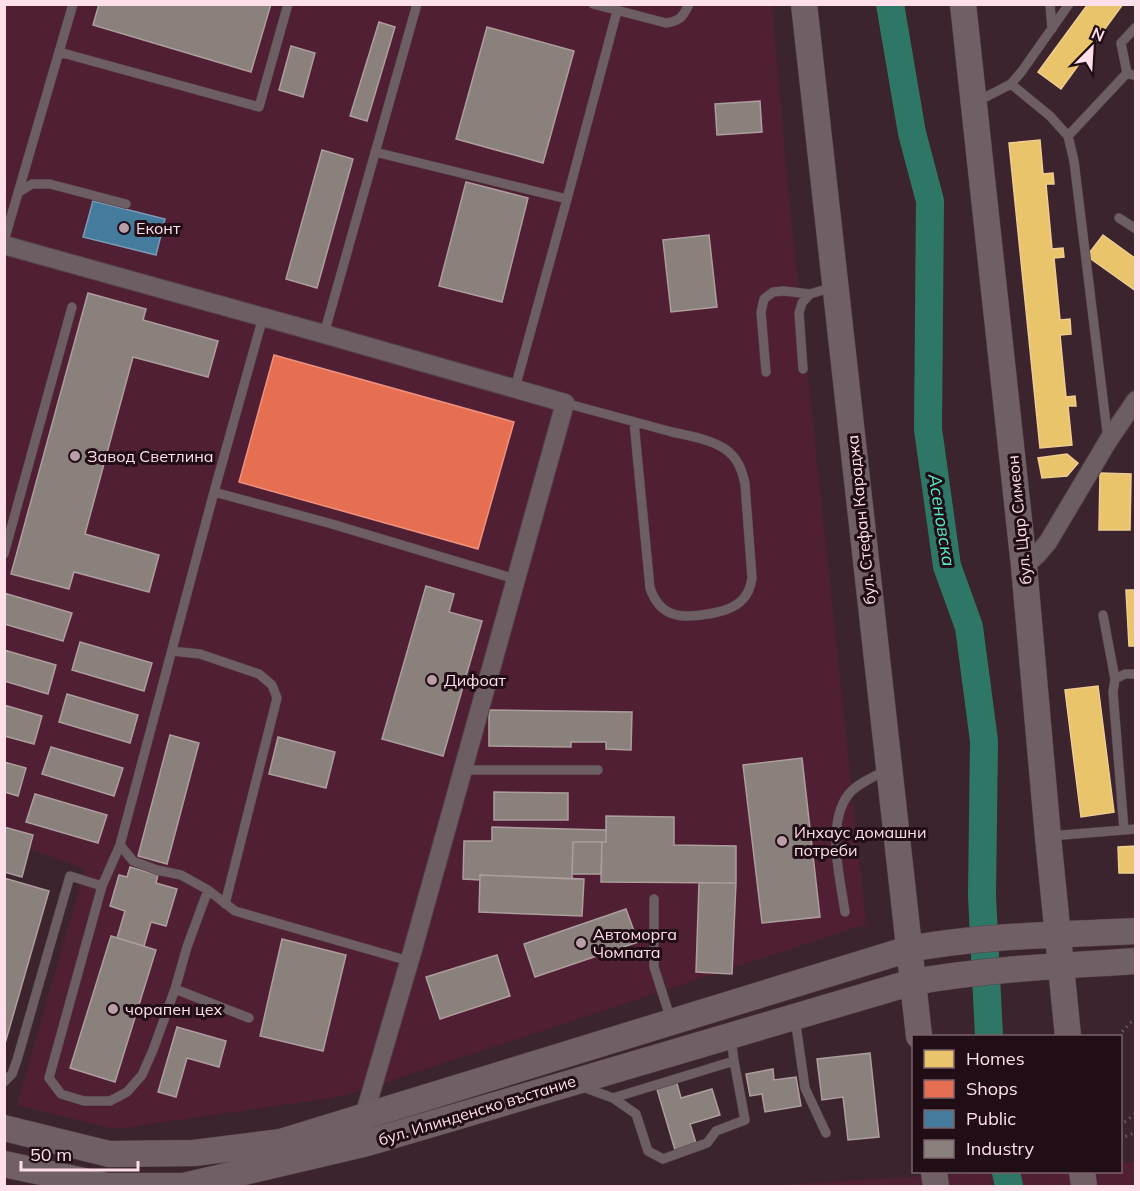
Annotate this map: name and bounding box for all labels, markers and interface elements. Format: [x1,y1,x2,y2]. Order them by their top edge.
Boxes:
north arrow [1062,18,1122,78]
text: N [1089,23,1108,46]
place label: Еконт [136,218,181,238]
marker: Еконт [117,221,131,235]
street label: бул. Стефан Караджа [842,434,880,606]
place label: Завод Светлина [87,446,214,466]
marker: Завод Светлина [68,449,82,463]
street label: бул. Цар Симеон [1002,454,1036,586]
water label: Асеновска [923,471,961,568]
place label: Дифоат [444,670,506,690]
marker: Дифоат [425,673,439,687]
place label: Инхаус домашни потреби [794,822,926,860]
marker: Инхаус домашни потреби [775,834,789,848]
place label: Автоморга Чомпата [593,924,677,962]
marker: Автоморга Чомпата [574,936,588,950]
place label: чорапен цех [125,999,222,1019]
marker: чорапен цех [106,1002,120,1016]
legend [912,1035,1122,1173]
text: Homes [966,1047,1025,1070]
street label: бул. Илинденско въстание [376,1070,578,1150]
text: Shops [966,1077,1018,1100]
text: Public [966,1107,1016,1130]
scale bar [21,1134,138,1172]
text: Industry [966,1137,1035,1160]
text: 50 m [30,1143,72,1166]

